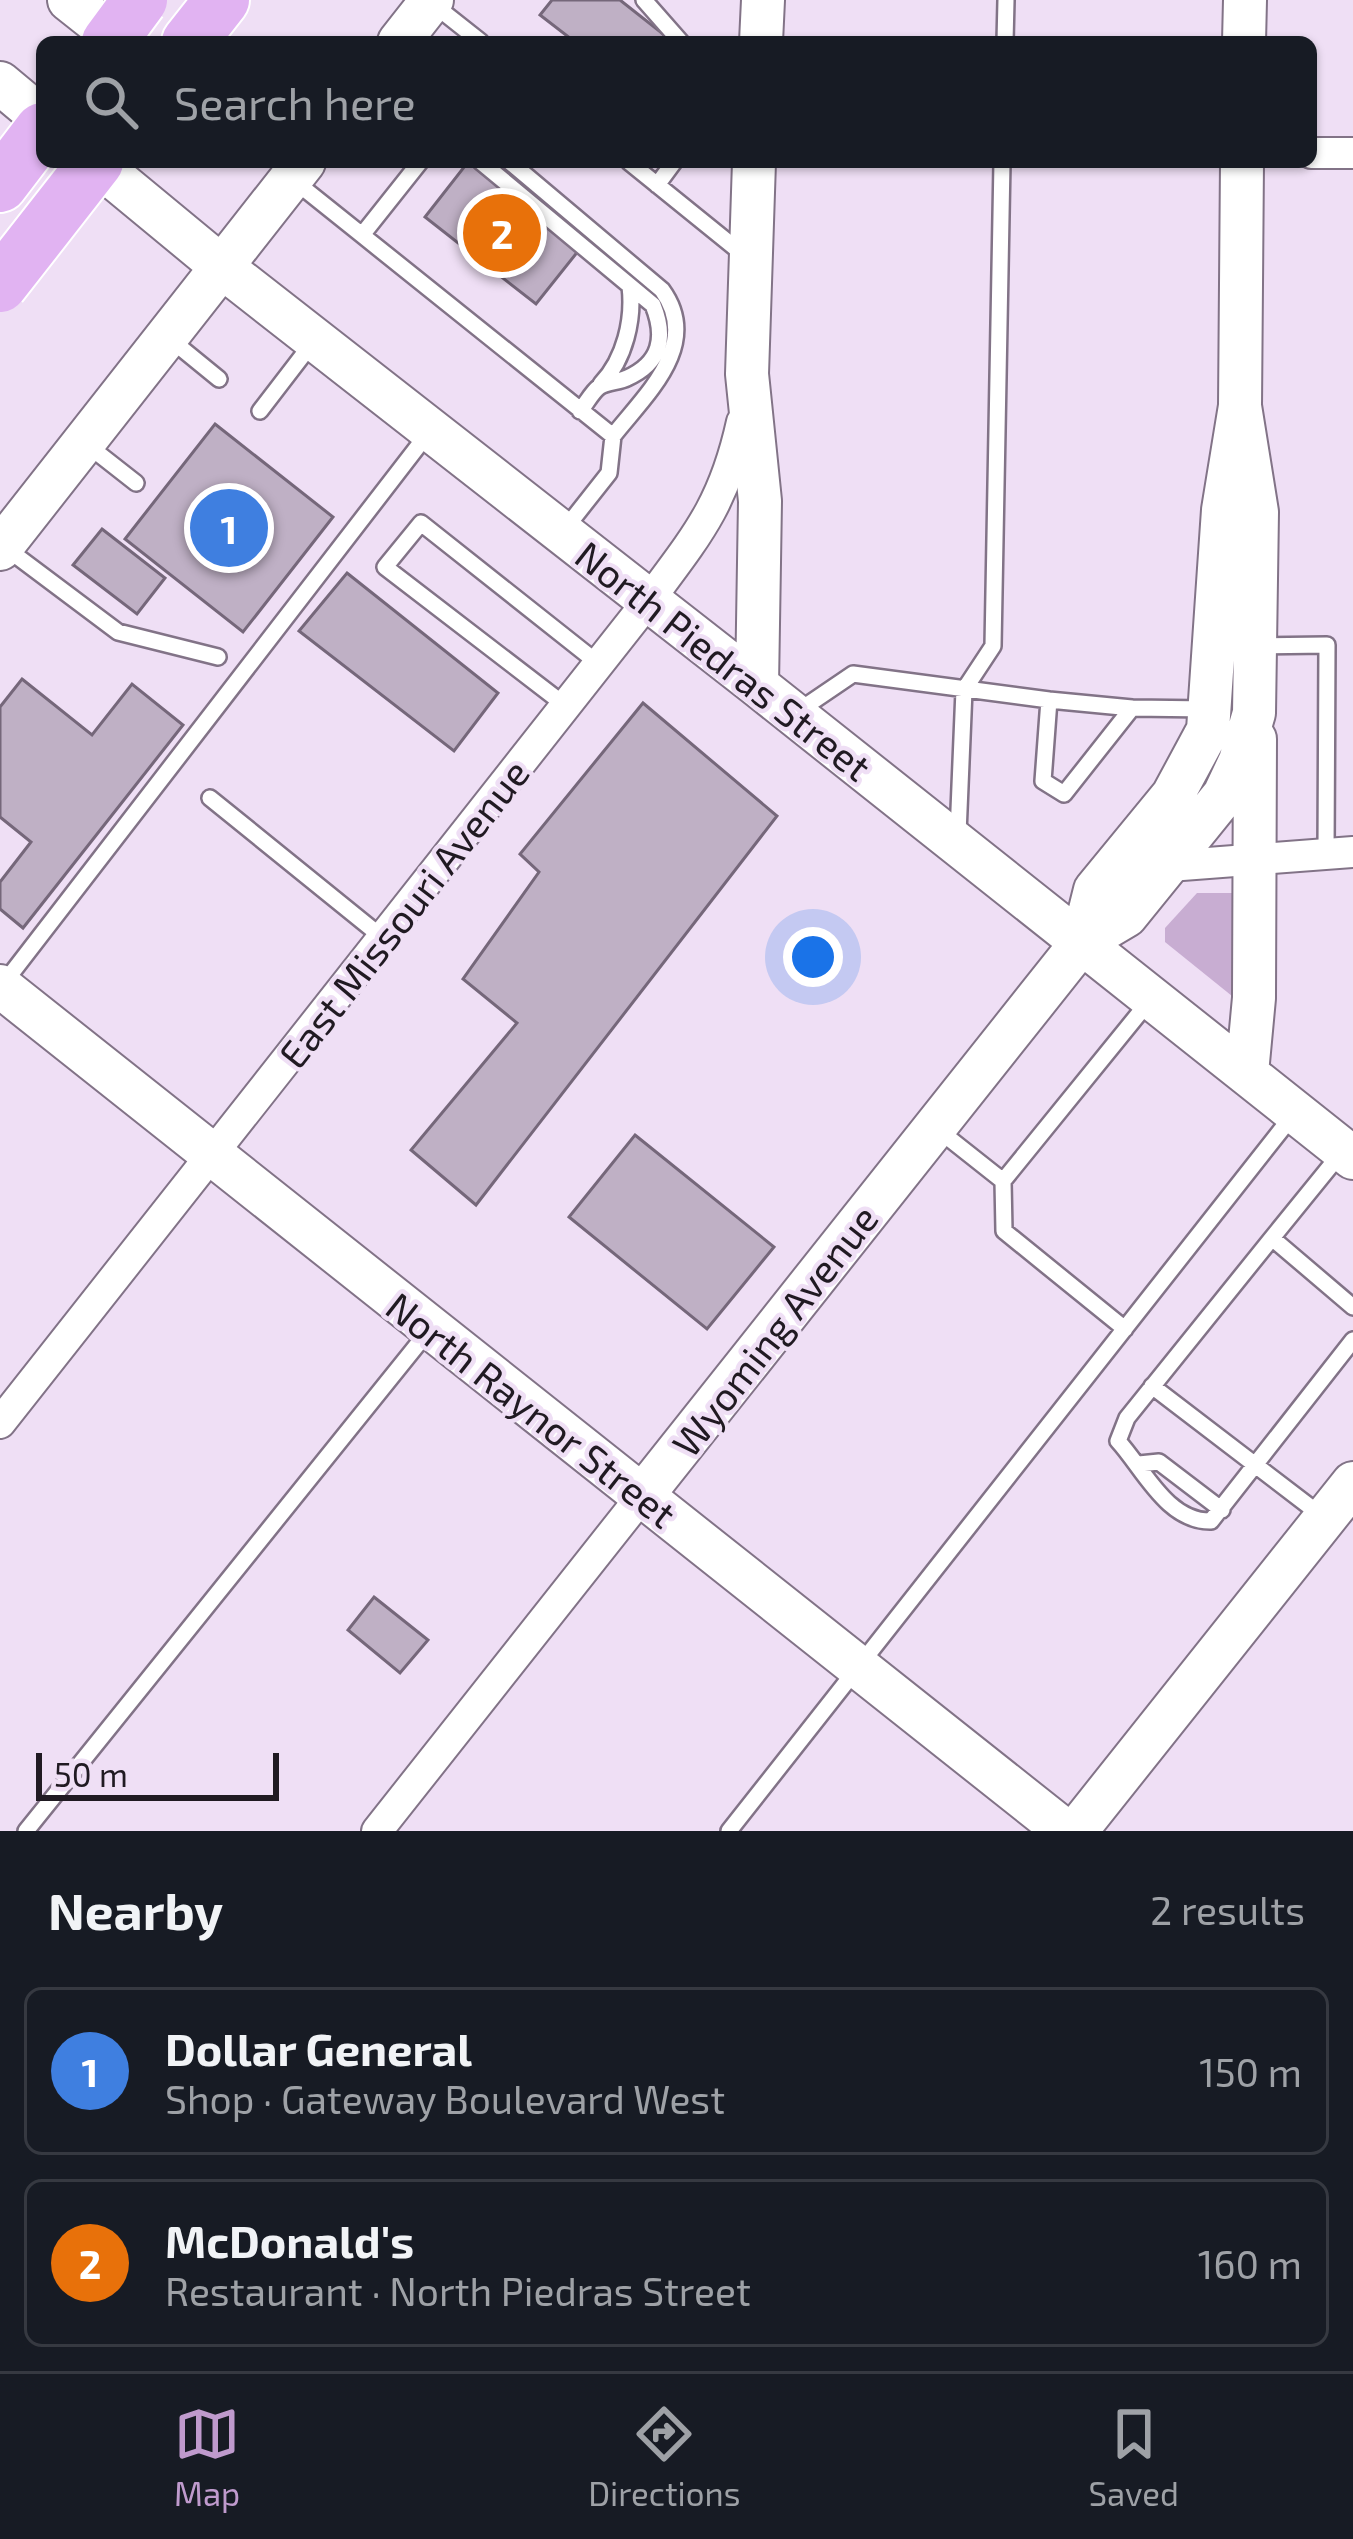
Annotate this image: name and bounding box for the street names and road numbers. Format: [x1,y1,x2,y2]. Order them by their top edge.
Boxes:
street label: North Piedras Street [567,530,881,790]
street label: East Missouri Avenue [268,749,538,1077]
street label: Wyoming Avenue [661,1195,887,1465]
street label: North Raynor Street [378,1281,686,1537]

